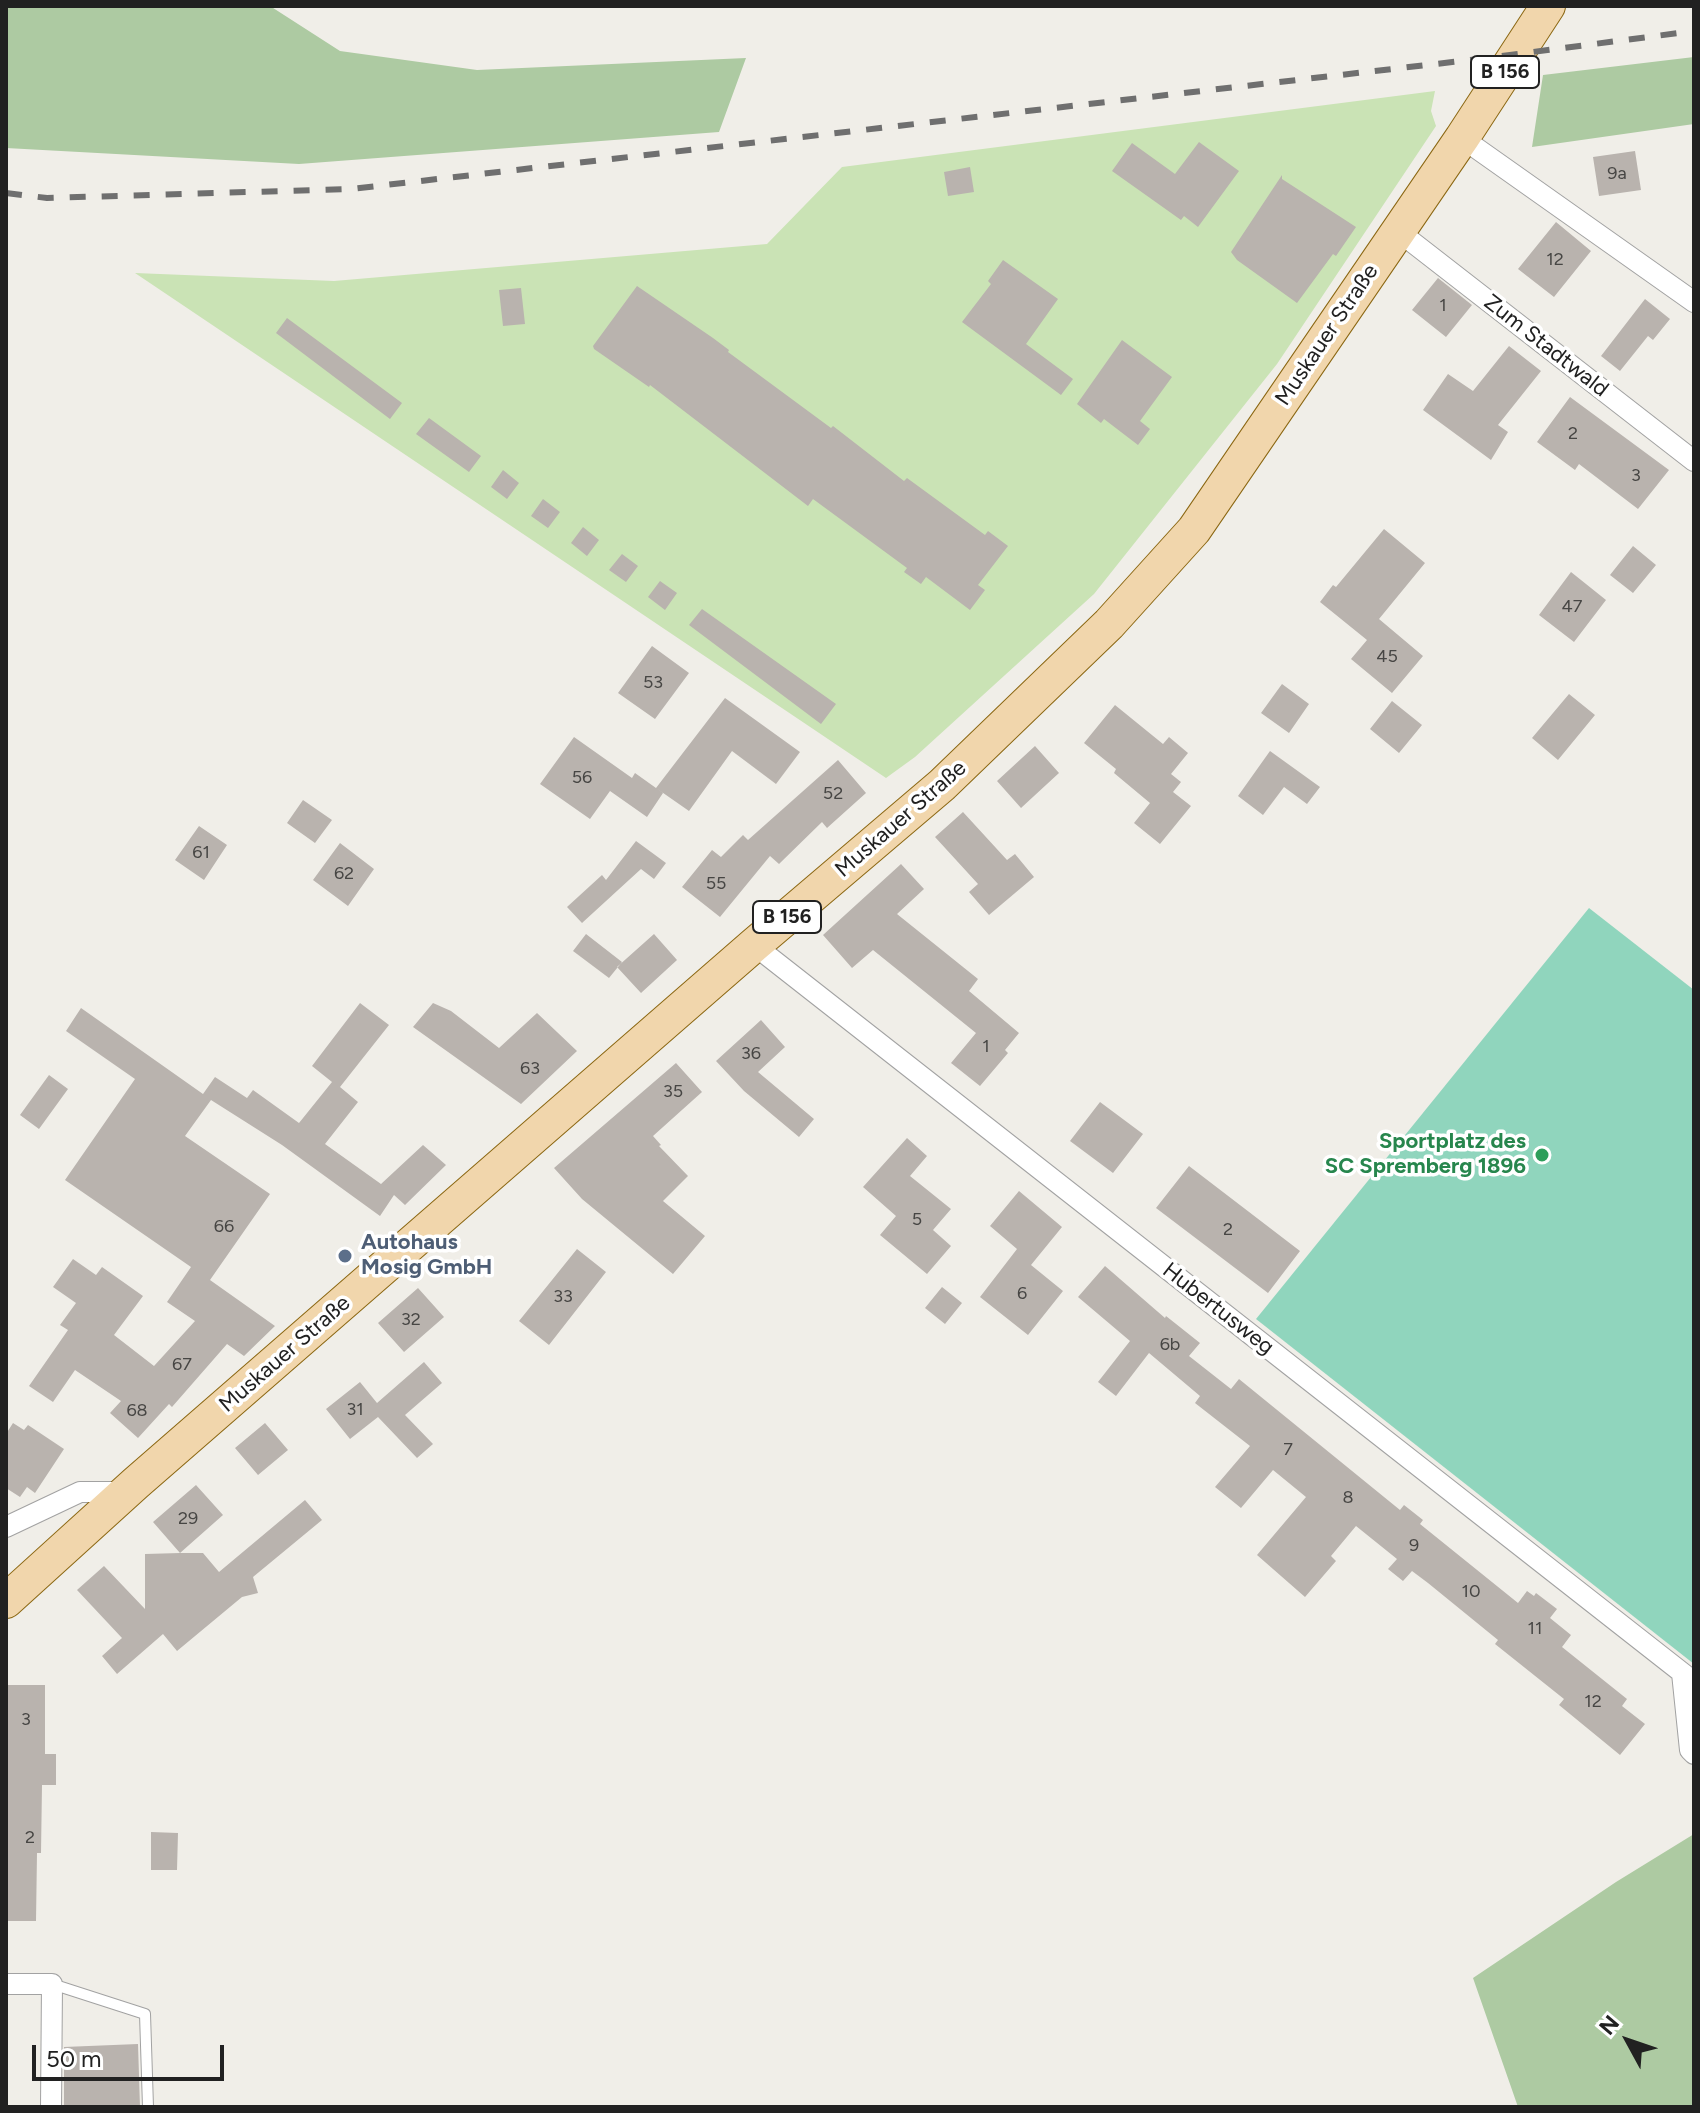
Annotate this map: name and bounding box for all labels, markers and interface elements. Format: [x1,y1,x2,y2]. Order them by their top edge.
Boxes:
road number: B 156 [1471,56,1539,88]
house number: 9a [1607,163,1627,185]
house number: 12 [1546,249,1564,271]
street label: Muskauer Straße [1270,259,1384,411]
street label: Zum Stadtwald [1479,289,1613,403]
house number: 1 [1439,295,1447,317]
house number: 2 [1568,423,1578,445]
house number: 3 [1631,465,1641,487]
house number: 47 [1562,596,1582,618]
house number: 45 [1376,646,1398,668]
house number: 53 [643,672,663,694]
street label: Muskauer Straße [830,755,972,883]
house number: 56 [572,767,592,789]
house number: 52 [823,783,843,805]
house number: 61 [192,842,210,864]
house number: 62 [334,863,354,885]
house number: 55 [706,873,726,895]
road number: B 156 [753,901,821,933]
house number: 1 [982,1036,990,1058]
house number: 36 [741,1043,761,1065]
house number: 63 [520,1058,540,1080]
house number: 35 [663,1081,683,1103]
place label: Sportplatz des SC Spremberg 1896 [1325,1129,1526,1180]
marker: Sportplatz des SC Spremberg 1896 [1533,1146,1551,1164]
house number: 5 [912,1209,922,1231]
house number: 66 [214,1216,234,1238]
house number: 2 [1223,1219,1233,1241]
place label: Autohaus Mosig GmbH [361,1230,492,1282]
marker: Autohaus Mosig GmbH [336,1247,354,1265]
street label: Hubertusweg [1157,1257,1279,1361]
house number: 6 [1017,1283,1027,1305]
house number: 33 [553,1286,573,1308]
street label: Muskauer Straße [214,1290,356,1418]
house number: 32 [401,1309,421,1331]
house number: 6b [1160,1334,1180,1356]
house number: 67 [172,1354,192,1376]
house number: 31 [346,1399,364,1421]
house number: 68 [126,1400,148,1422]
house number: 7 [1283,1439,1293,1461]
house number: 8 [1342,1487,1354,1509]
house number: 29 [178,1508,198,1530]
house number: 9 [1409,1535,1419,1557]
house number: 10 [1462,1581,1480,1603]
house number: 11 [1528,1618,1542,1640]
house number: 12 [1584,1691,1602,1713]
house number: 3 [21,1709,31,1731]
house number: 2 [25,1827,35,1849]
north arrow [1588,2001,1668,2081]
text: N [1593,2010,1625,2040]
scale bar [36,2029,228,2079]
text: 50 m [46,2044,102,2073]

